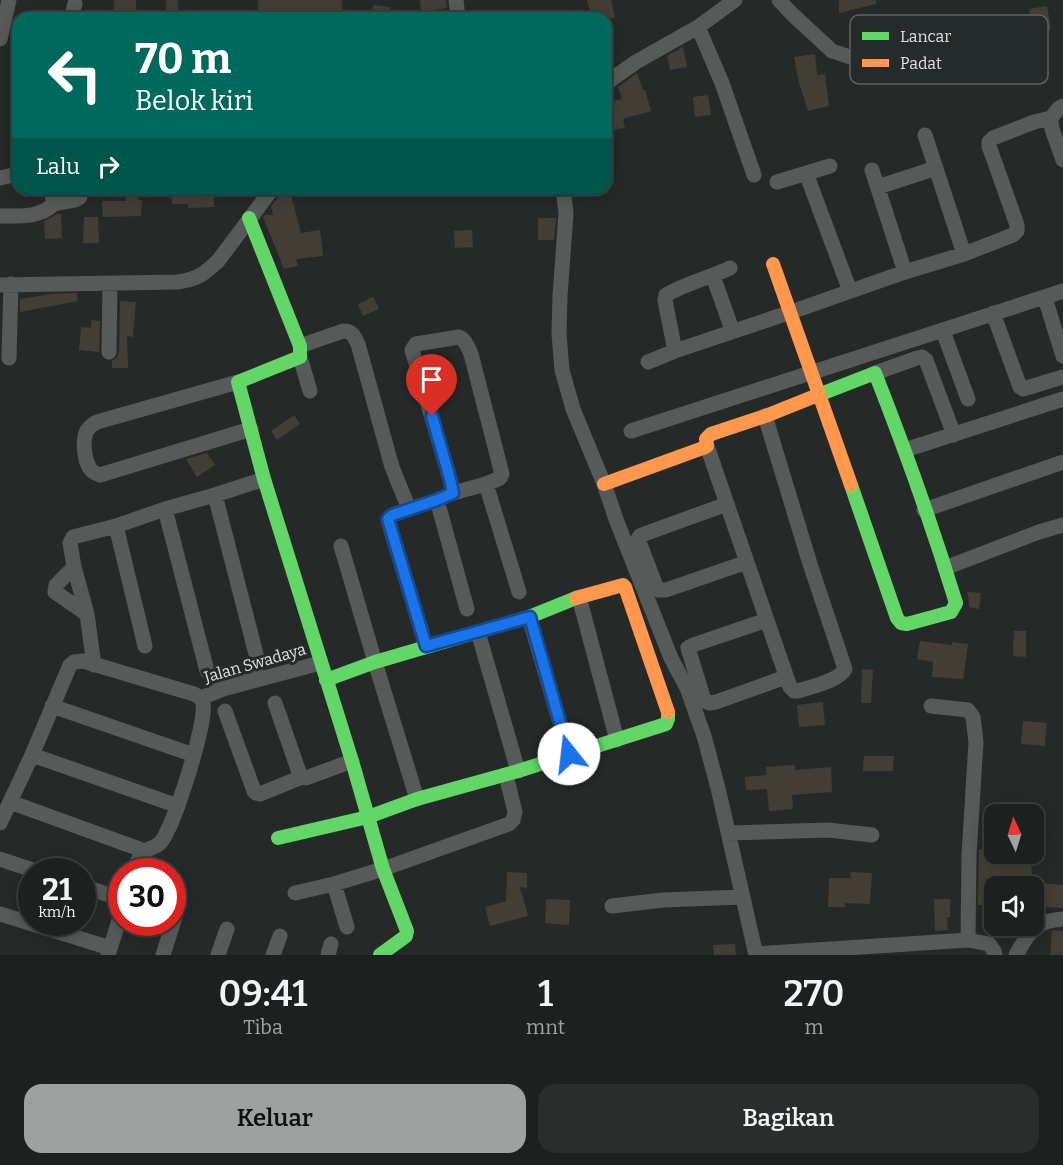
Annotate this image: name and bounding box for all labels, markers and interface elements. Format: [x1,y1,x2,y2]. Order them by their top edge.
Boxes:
legend [850,15,1048,84]
text: Lancar [900,27,951,46]
text: 70 m [135,34,231,84]
icon: left [36,36,114,114]
text: Padat [900,54,942,73]
text: Belok kiri [135,85,253,117]
icon: right [92,150,125,183]
text: Lalu [36,153,80,180]
pin [406,354,457,416]
icon: arrive [415,363,448,396]
street label: Jalan Swadaya [201,639,308,687]
position arrow [537,722,601,786]
north arrow [984,804,1044,864]
map controls [984,804,1044,936]
speed limit sign: 30 [108,858,186,936]
text: 21 [42,872,72,908]
button: sound [984,876,1044,936]
text: km/h [38,903,76,921]
text: 09:41 [218,972,308,1016]
text: 1 [538,972,553,1016]
text: 270 [783,972,845,1016]
text: Tiba [243,1015,283,1039]
text: mnt [526,1015,565,1039]
text: m [804,1015,824,1039]
button: Keluar [24,1084,526,1153]
button: Bagikan [538,1084,1039,1153]

